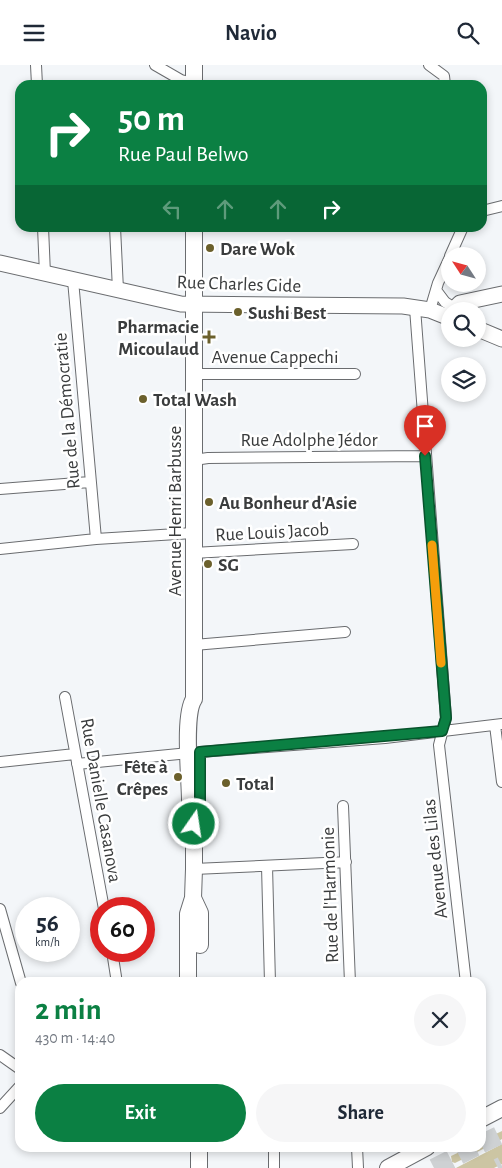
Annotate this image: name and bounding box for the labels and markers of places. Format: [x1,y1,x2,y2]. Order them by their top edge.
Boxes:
place label: Dare Wok [220,240,295,259]
marker: Dare Wok [204,242,216,254]
place label: Sushi Best [248,304,327,323]
marker: Sushi Best [232,306,244,318]
place label: Pharmacie Micoulaud [117,318,199,359]
marker: Pharmacie Micoulaud [203,331,215,343]
place label: Total Wash [153,391,237,410]
marker: Total Wash [137,393,149,405]
pin [404,405,446,456]
place label: Au Bonheur d'Asie [219,494,357,513]
marker: Au Bonheur d'Asie [203,496,215,508]
place label: SG [218,556,239,575]
marker: SG [202,558,214,570]
place label: Fête à Crêpes [117,758,168,799]
marker: Fête à Crêpes [172,771,184,783]
place label: Total [236,775,274,794]
marker: Total [220,777,232,789]

